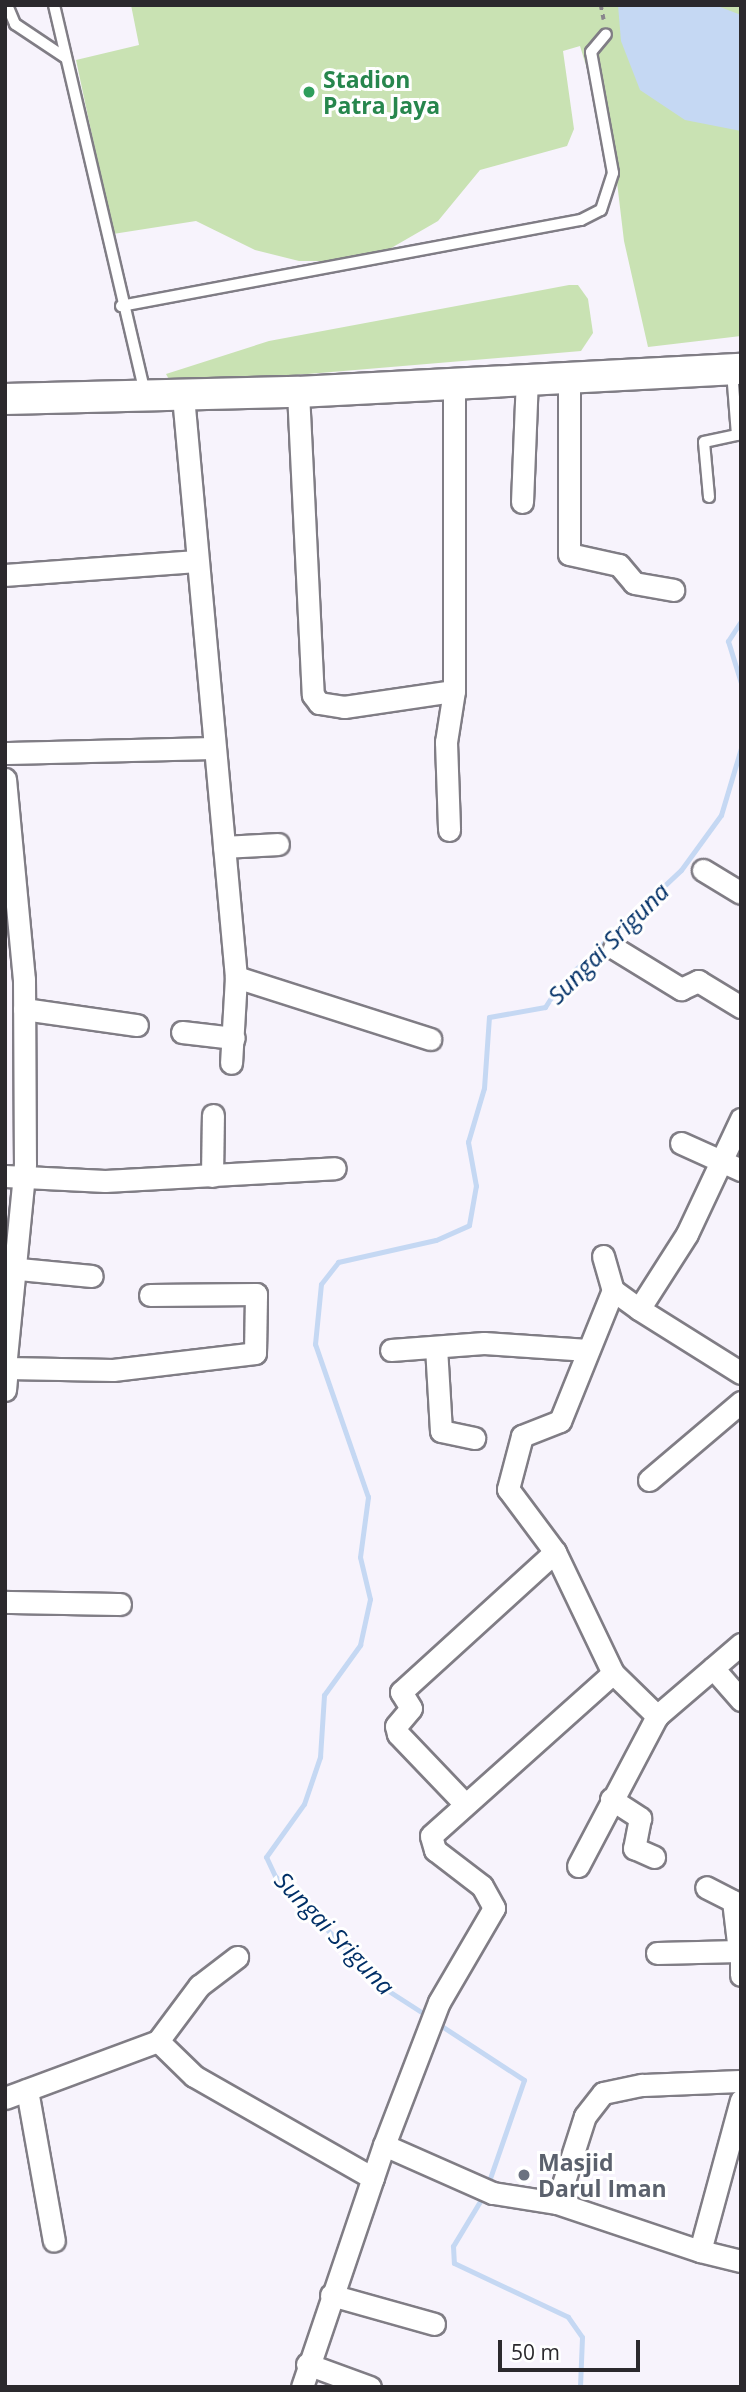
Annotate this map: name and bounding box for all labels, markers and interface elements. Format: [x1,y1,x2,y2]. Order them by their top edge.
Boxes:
place label: Stadion Patra Jaya [323,65,440,119]
marker: Stadion Patra Jaya [301,84,317,100]
water label: Sungai Sriguna [541,876,675,1010]
water label: Sungai Sriguna [269,1866,401,2000]
place label: Masjid Darul Iman [538,2148,667,2202]
marker: Masjid Darul Iman [516,2167,532,2183]
scale bar [501,2326,643,2370]
text: 50 m [511,2338,560,2366]

